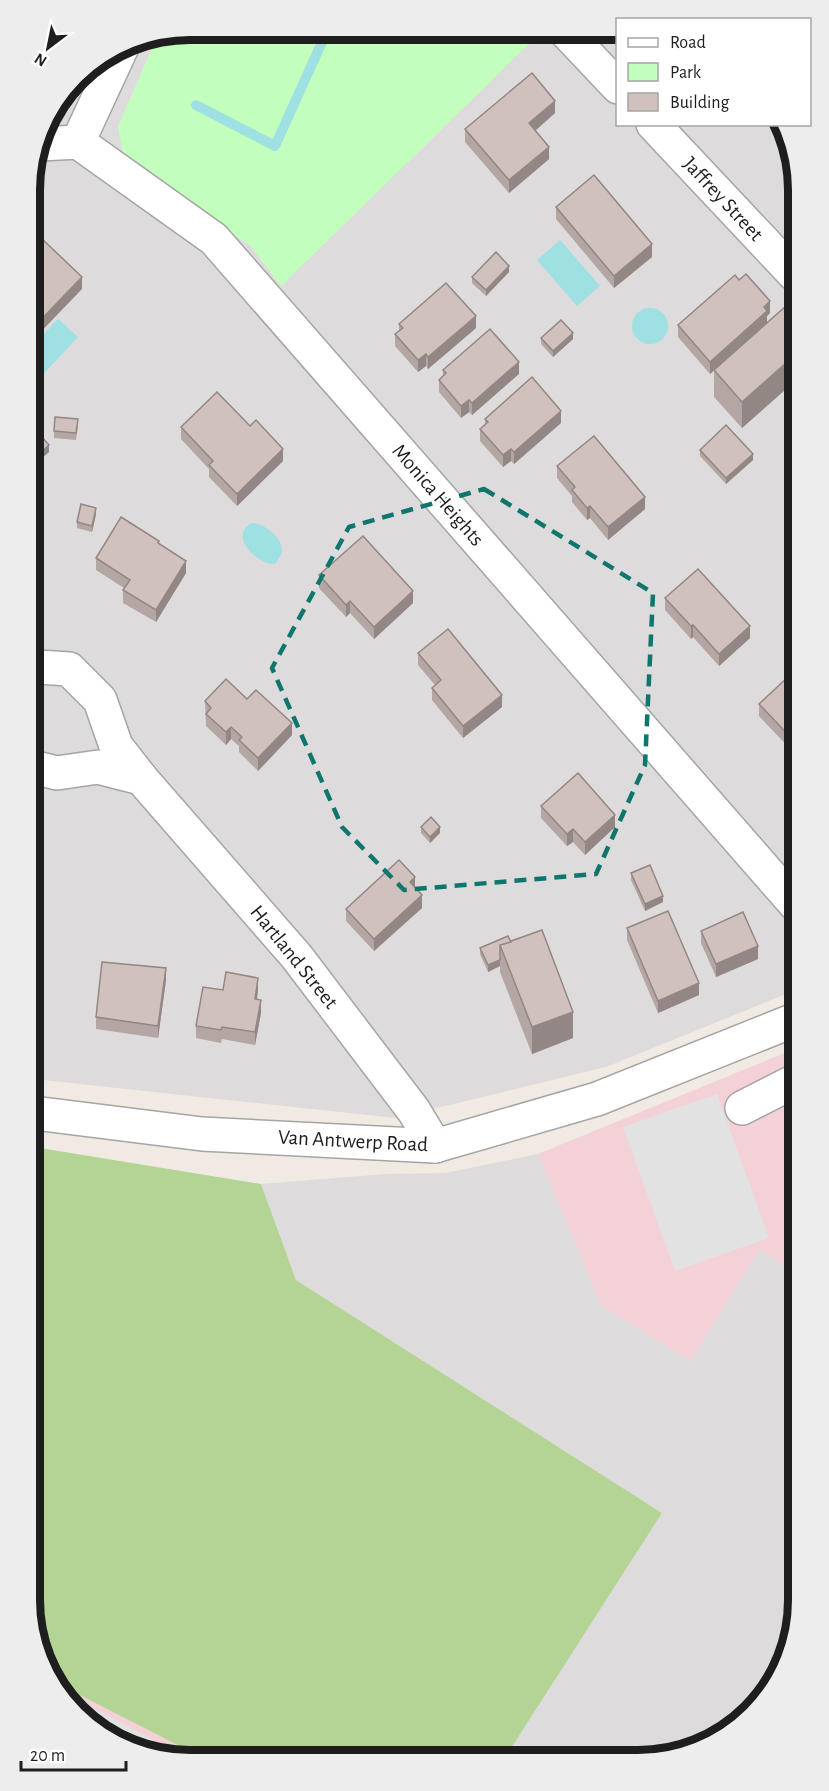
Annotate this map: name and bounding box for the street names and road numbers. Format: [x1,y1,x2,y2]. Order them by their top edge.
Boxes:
street label: Jaffrey Street [679,153,767,245]
street label: Monica Heights [388,440,488,550]
street label: Hartland Street [246,901,342,1013]
street label: Van Antwerp Road [277,1127,429,1155]

